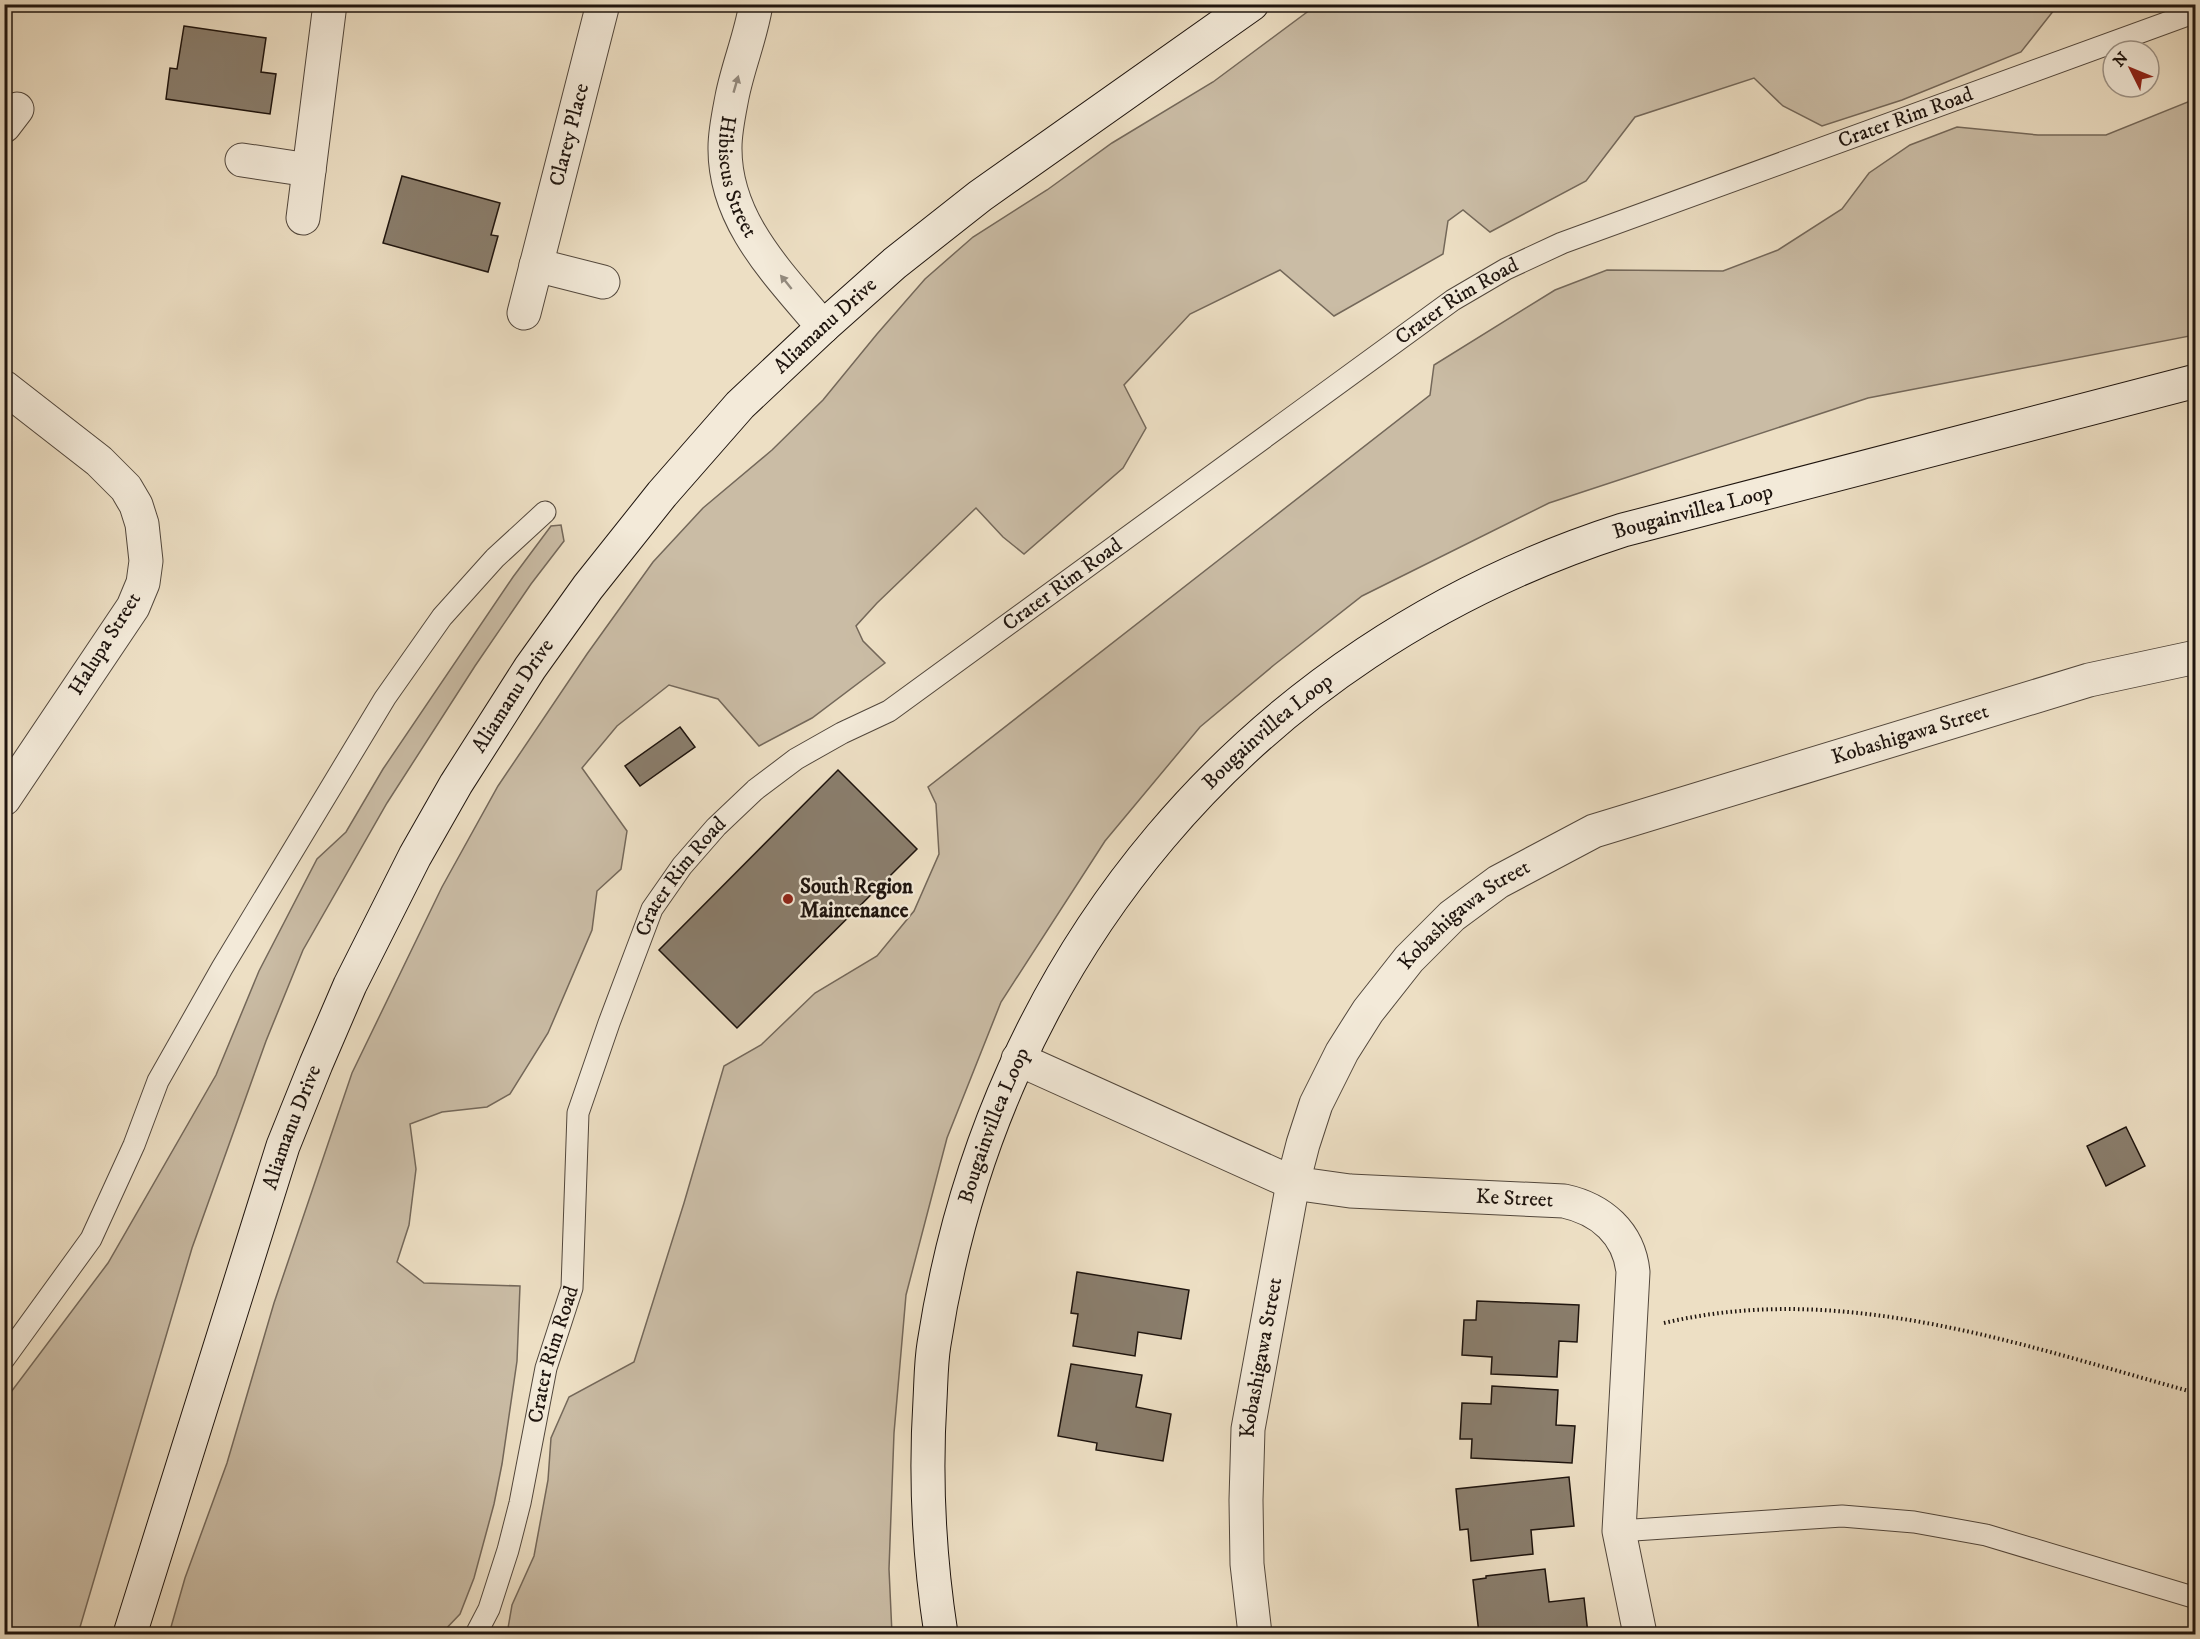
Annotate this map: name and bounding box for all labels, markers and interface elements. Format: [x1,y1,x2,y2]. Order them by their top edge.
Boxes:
north arrow [2101,39,2161,99]
text: N [2109,48,2133,71]
one-way arrow [732,75,741,93]
street label: Clarey Place [544,80,595,189]
street label: Crater Rim Road [1834,81,1977,154]
street label: Hibiscus Street [712,114,763,243]
street label: Crater Rim Road [1390,252,1523,351]
street label: Aliamanu Drive [768,272,883,380]
one-way arrow [779,274,792,290]
street label: Bougainvillea Loop [1609,479,1776,545]
street label: Crater Rim Road [998,532,1128,637]
street label: Halupa Street [63,587,147,700]
street label: Aliamanu Drive [466,634,560,758]
street label: Bougainvillea Loop [1197,668,1338,795]
street label: Kobashigawa Street [1829,698,1992,771]
street label: Crater Rim Road [630,811,732,940]
street label: Kobashigawa Street [1393,854,1535,975]
place label: South Region Maintenance [800,874,914,924]
marker: South Region Maintenance [781,892,795,906]
street label: Bougainvillea Loop [953,1043,1036,1206]
street label: Aliamanu Drive [257,1061,327,1193]
street label: Ke Street [1475,1184,1554,1213]
street label: Kobashigawa Street [1235,1275,1289,1438]
street label: Crater Rim Road [523,1282,585,1425]

